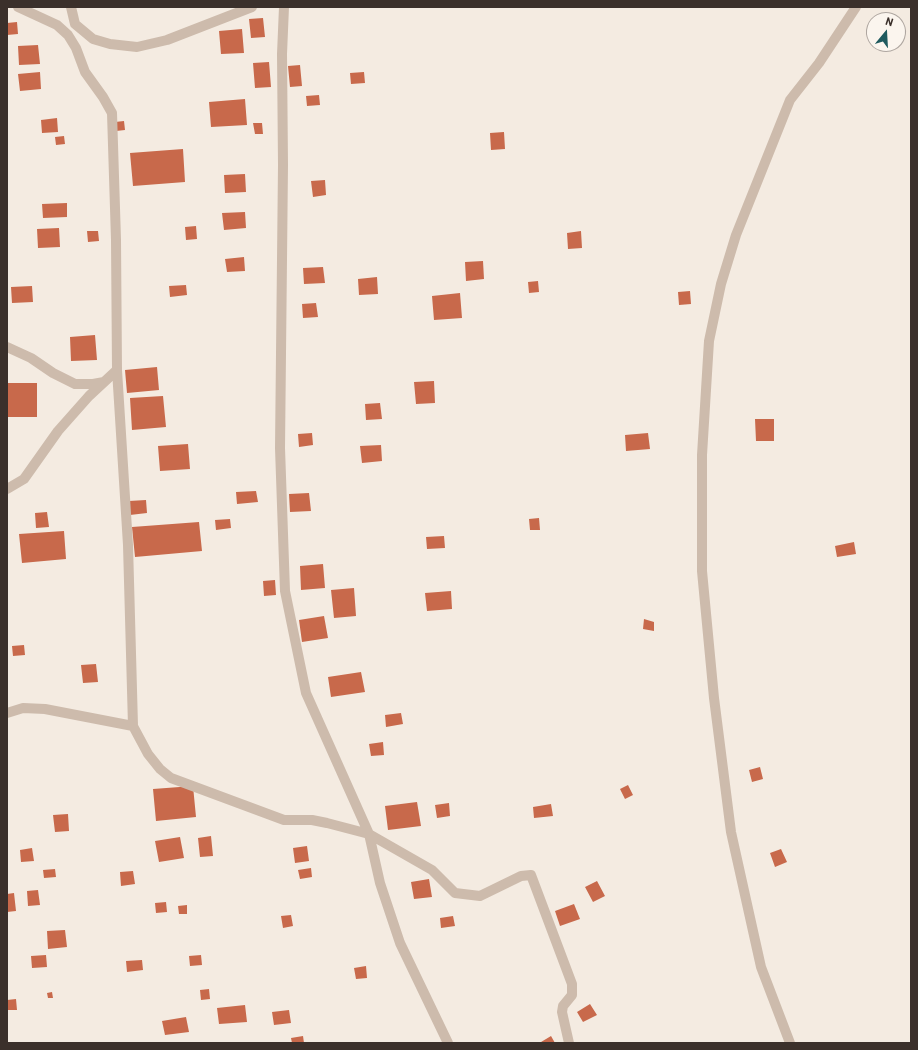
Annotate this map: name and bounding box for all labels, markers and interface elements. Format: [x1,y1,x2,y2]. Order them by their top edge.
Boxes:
north arrow [866,12,906,52]
text: N [884,14,895,28]

